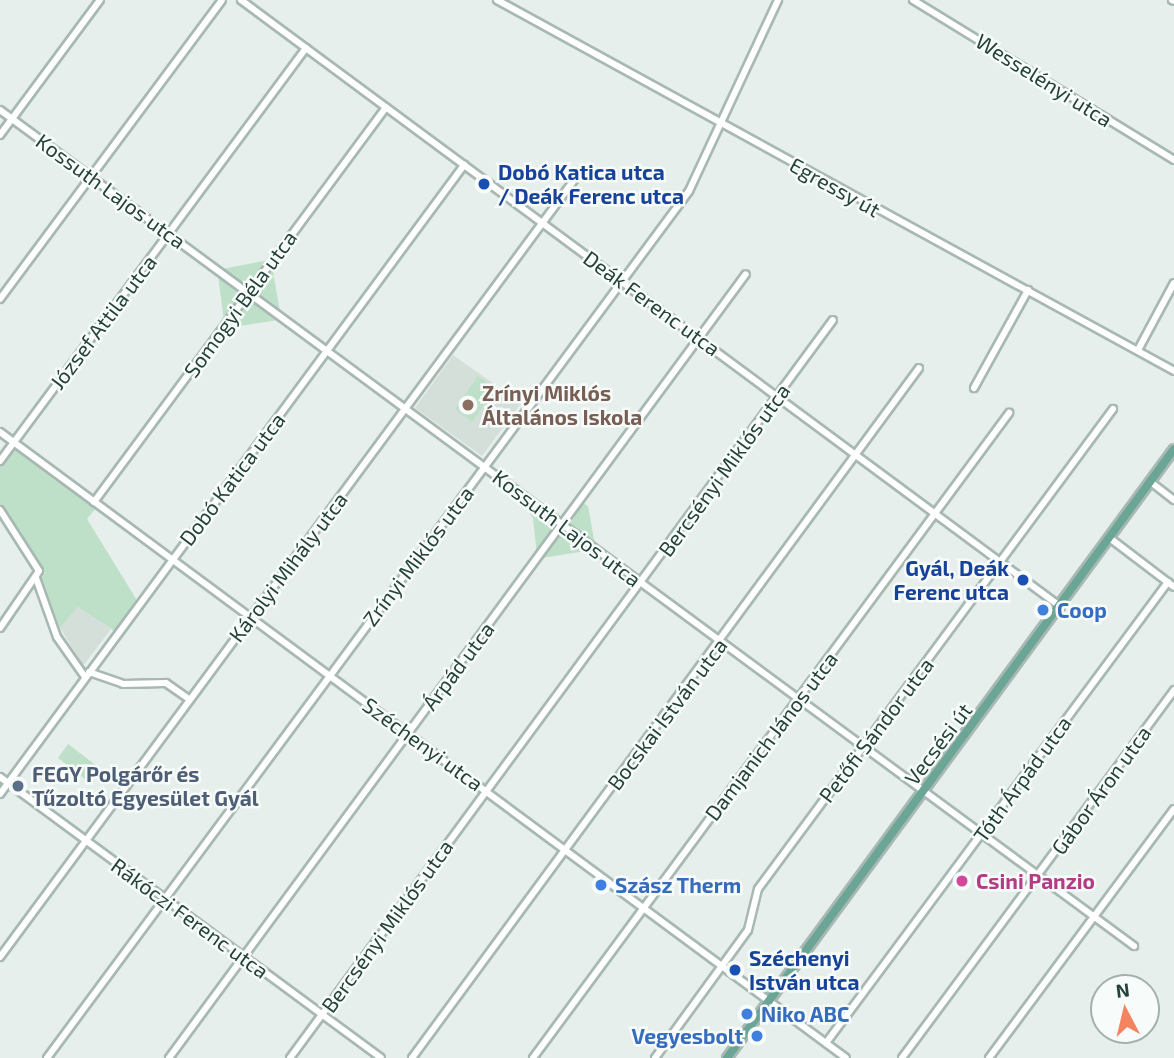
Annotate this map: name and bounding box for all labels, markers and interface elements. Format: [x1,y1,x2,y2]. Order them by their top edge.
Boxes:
street label: Wesselényi utca [971,28,1117,132]
street label: Kossuth Lajos utca [31,128,191,254]
street label: Egressy út [785,152,885,222]
place label: Dobó Katica utca / Deák Ferenc utca [498,159,684,209]
marker: Dobó Katica utca / Deák Ferenc utca [476,176,492,192]
street label: Somogyi Béla utca [178,226,302,382]
street label: Deák Ferenc utca [579,245,725,361]
street label: József Attila utca [44,249,162,395]
street label: Bercsényi Miklós utca [653,379,795,561]
place label: Zrínyi Miklós Általános Iskola [482,380,642,430]
marker: Zrínyi Miklós Általános Iskola [460,397,476,413]
street label: Dobó Katica utca [174,408,290,550]
street label: Kossuth Lajos utca [488,464,646,592]
street label: Zrínyi Miklós utca [357,481,479,631]
street label: Károlyi Mihály utca [223,487,353,647]
place label: Gyál, Deák Ferenc utca [894,555,1009,605]
marker: Gyál, Deák Ferenc utca [1015,572,1031,588]
place label: Coop [1057,597,1107,623]
marker: Coop [1035,602,1051,618]
street label: Árpád utca [417,617,499,715]
street label: Bocskai István utca [602,633,732,795]
street label: Damjanich János utca [699,647,843,825]
street label: Petőfi Sándor utca [813,652,939,808]
street label: Széchenyi utca [358,692,488,796]
street label: Vecsési út [899,698,977,790]
street label: Tóth Árpád utca [968,711,1076,847]
street label: Gábor Áron utca [1046,720,1156,860]
place label: FEGY Polgárőr és Tűzoltó Egyesület Gyál [32,761,259,811]
marker: FEGY Polgárőr és Tűzoltó Egyesület Gyál [10,778,26,794]
street label: Bercsényi Miklós utca [316,835,458,1017]
street label: Rákóczi Ferenc utca [106,852,274,984]
place label: Csini Panzio [976,868,1095,894]
place label: Szász Therm [615,872,742,898]
marker: Csini Panzio [954,873,970,889]
marker: Szász Therm [593,877,609,893]
place label: Széchenyi István utca [749,945,859,995]
marker: Széchenyi István utca [727,962,743,978]
north arrow [1090,974,1160,1044]
text: N [1114,977,1131,1002]
place label: Niko ABC [761,1001,850,1027]
marker: Niko ABC [739,1006,755,1022]
place label: Vegyesbolt [632,1023,743,1049]
marker: Vegyesbolt [749,1028,765,1044]

